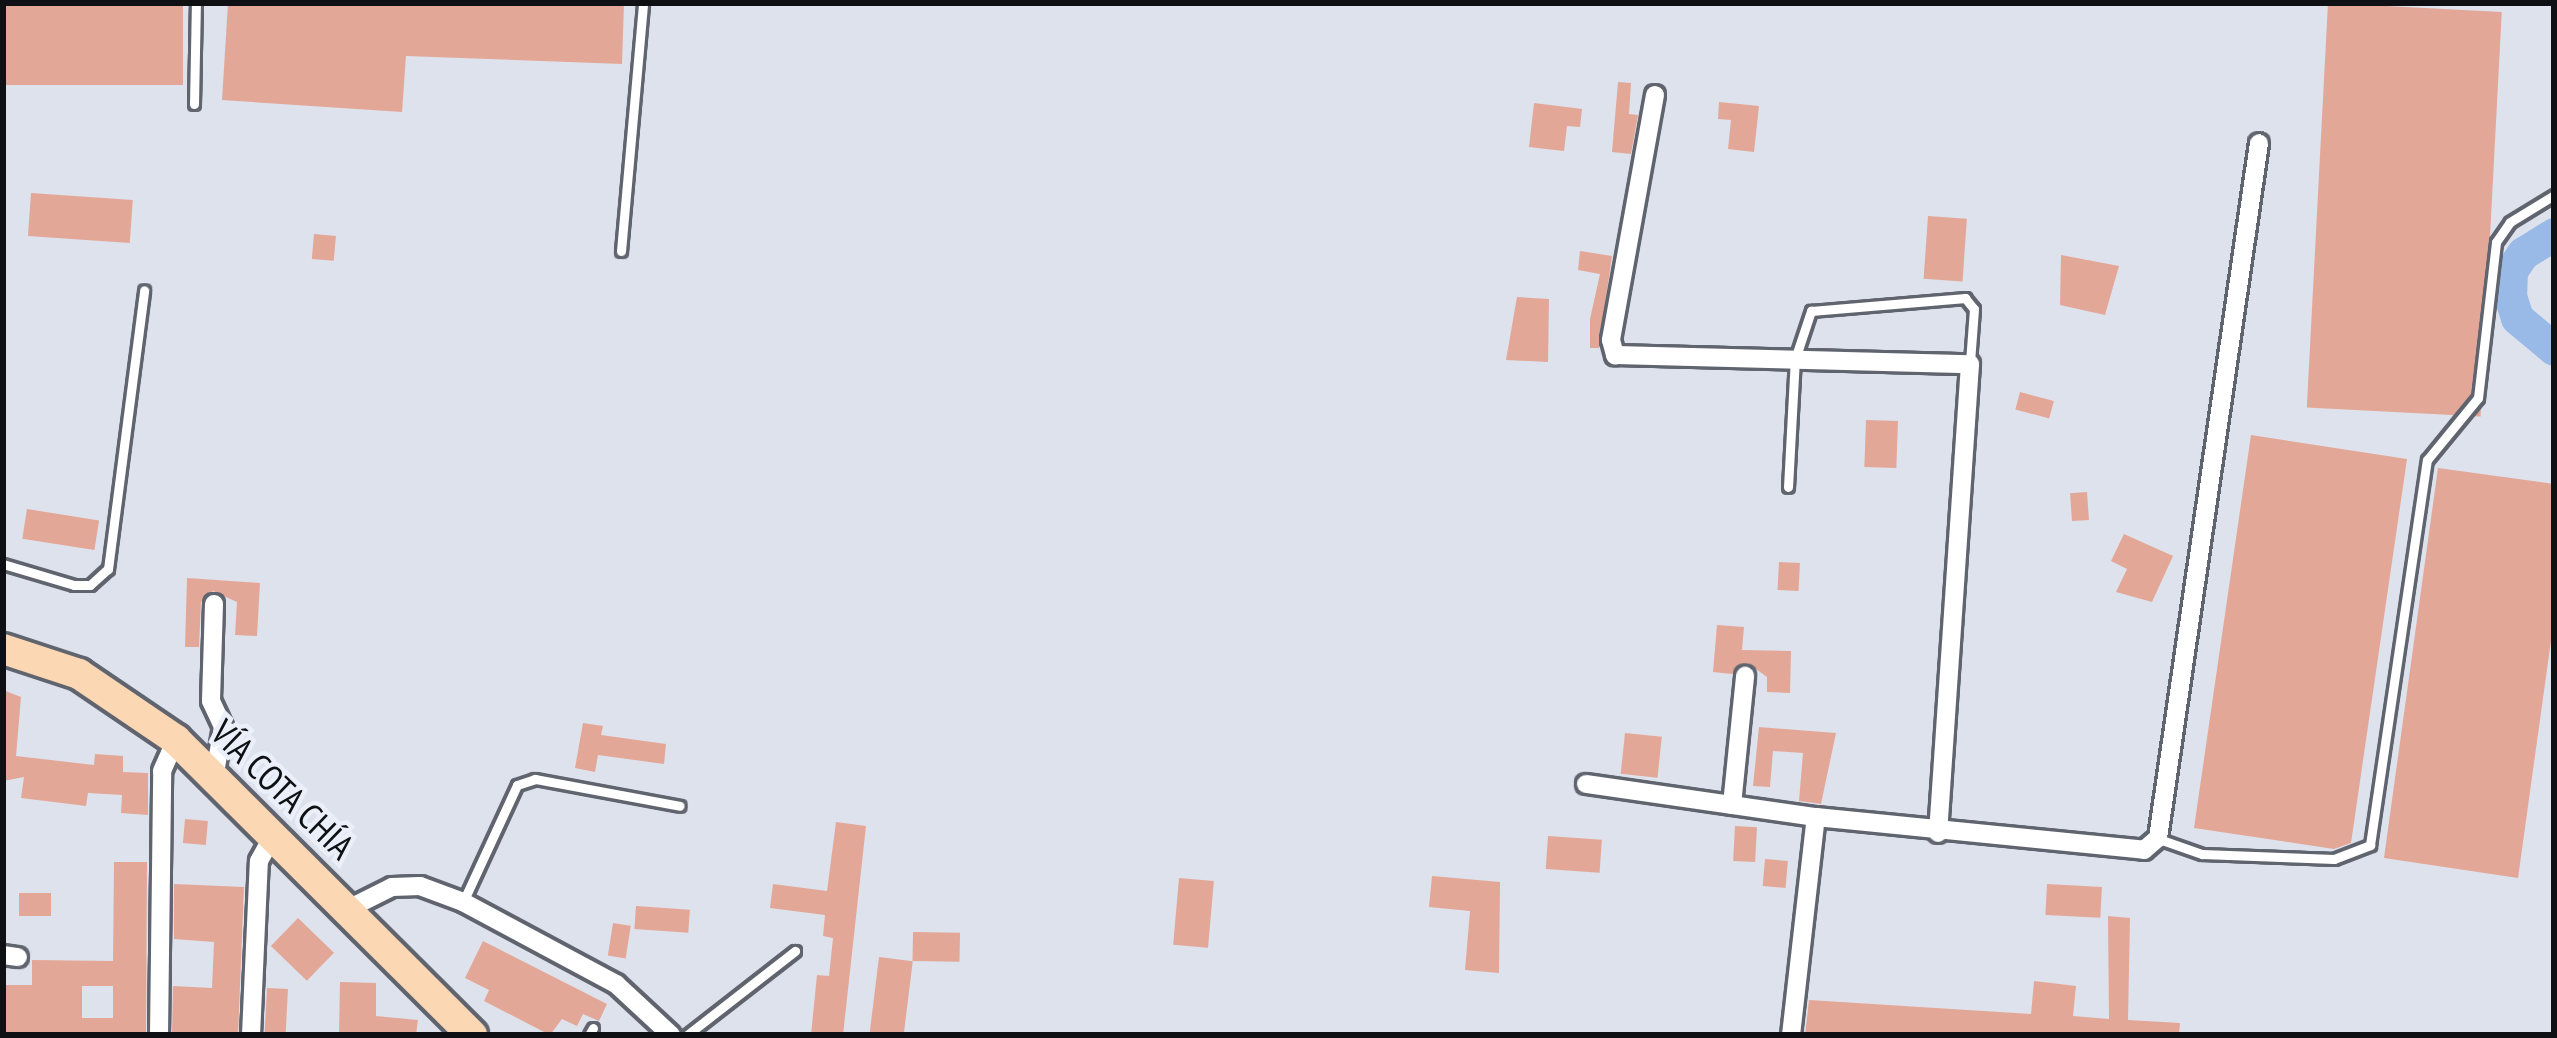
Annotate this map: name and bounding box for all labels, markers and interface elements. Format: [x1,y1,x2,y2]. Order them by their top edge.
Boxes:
street label: VÍA COTA CHÍA [202,710,364,868]

